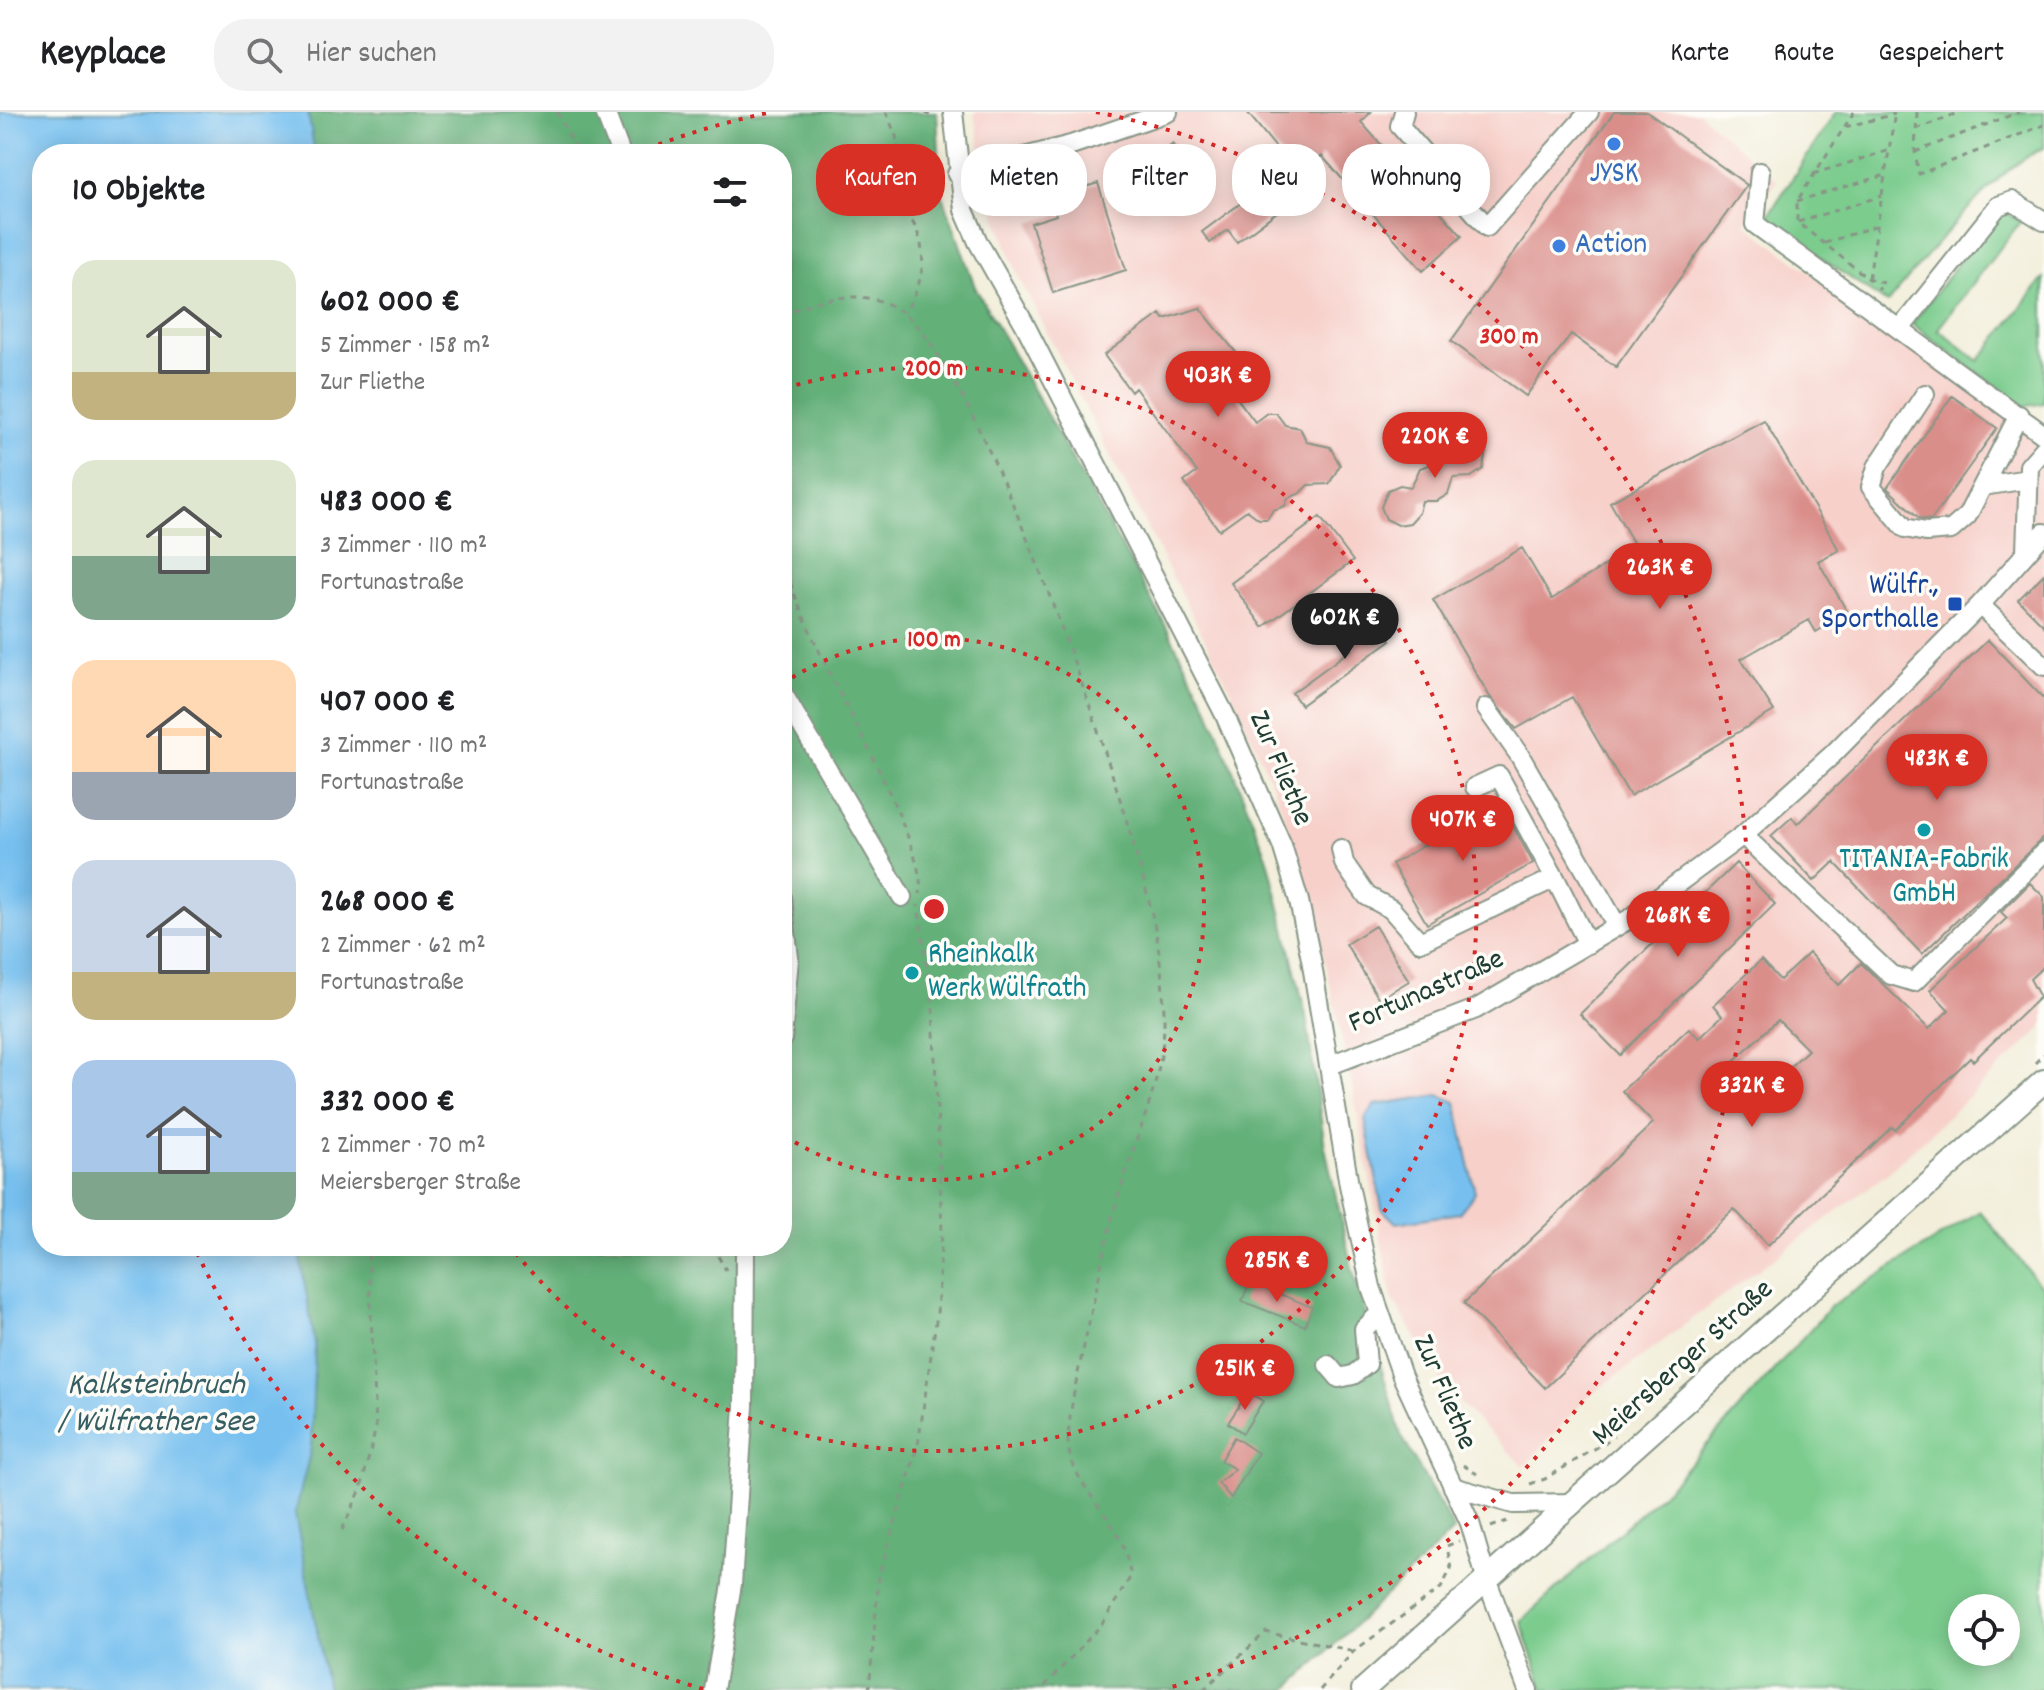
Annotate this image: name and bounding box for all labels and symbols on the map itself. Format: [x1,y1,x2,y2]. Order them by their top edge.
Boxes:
marker: JYSK [1605,135,1623,153]
place label: JYSK [1590,154,1639,197]
place label: Action [1575,225,1647,268]
marker: Action [1550,237,1568,255]
text: 300 m [1480,321,1538,355]
pin: 403K € [1153,351,1283,419]
text: 200 m [905,353,963,387]
pin: 220K € [1370,412,1500,480]
pin: 263K € [1595,543,1725,611]
place label: Wülfr., Sporthalle [1821,566,1939,643]
pin: 602K € [1280,593,1410,661]
marker: Wülfr., Sporthalle [1946,595,1964,613]
text: 100 m [907,624,961,658]
street label: Zur Fliethe [1235,705,1323,833]
pin: 483K € [1872,734,2002,802]
pin: 407K € [1398,795,1528,863]
marker: TITANIA-Fabrik GmbH [1915,821,1933,839]
place label: TITANIA-Fabrik GmbH [1839,840,2009,917]
pin: 268K € [1613,891,1743,959]
centre of rings [920,895,948,923]
place label: Rheinkalk Werk Wülfrath [928,935,1087,1012]
street label: Fortunastraße [1342,940,1512,1046]
marker: Rheinkalk Werk Wülfrath [903,964,921,982]
pin: 332K € [1687,1061,1817,1129]
pin: 285K € [1212,1236,1342,1304]
street label: Meiersberger Straße [1583,1270,1785,1458]
street label: Zur Fliethe [1399,1329,1487,1457]
pin: 251K € [1180,1344,1310,1412]
water label: Kalksteinbruch / Wülfrather See [58,1364,256,1447]

